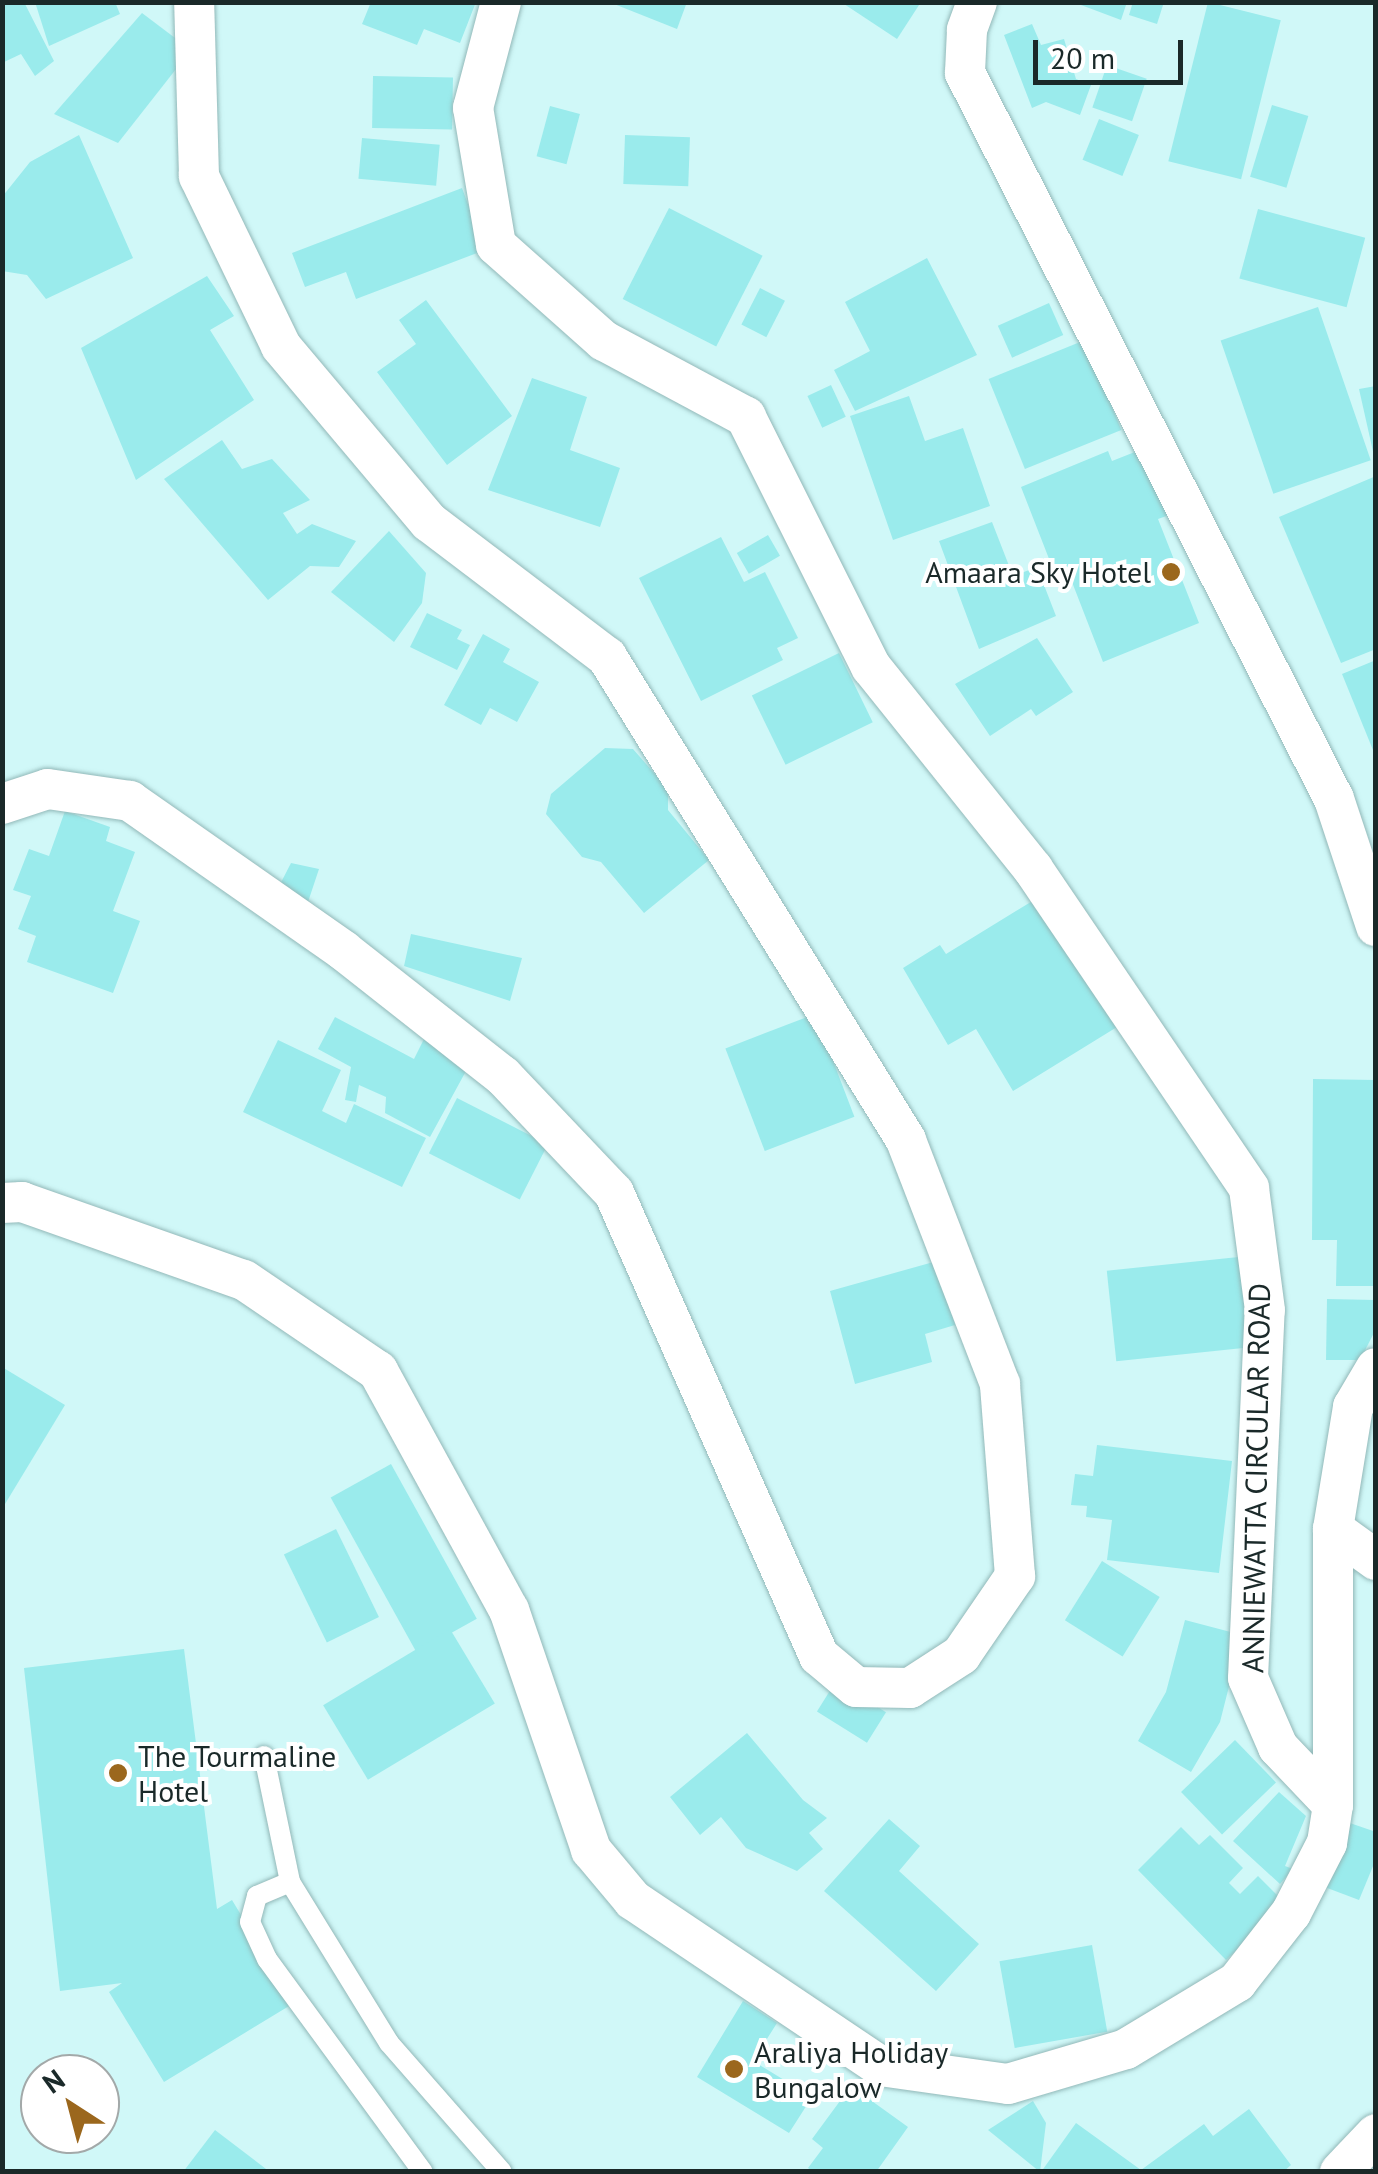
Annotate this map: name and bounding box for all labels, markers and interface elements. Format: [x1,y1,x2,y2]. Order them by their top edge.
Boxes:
scale bar [1038,20,1188,82]
text: 20 m [1050,38,1115,77]
place label: Amaara Sky Hotel [924,554,1151,590]
marker: Amaara Sky Hotel [1160,561,1182,583]
street label: ANNIEWATTA CIRCULAR ROAD [1235,1282,1277,1674]
place label: The Tourmaline Hotel [138,1738,337,1808]
marker: The Tourmaline Hotel [107,1762,129,1784]
place label: Araliya Holiday Bungalow [754,2034,948,2104]
north arrow [20,2054,120,2154]
marker: Araliya Holiday Bungalow [723,2058,745,2080]
text: N [35,2061,72,2101]

